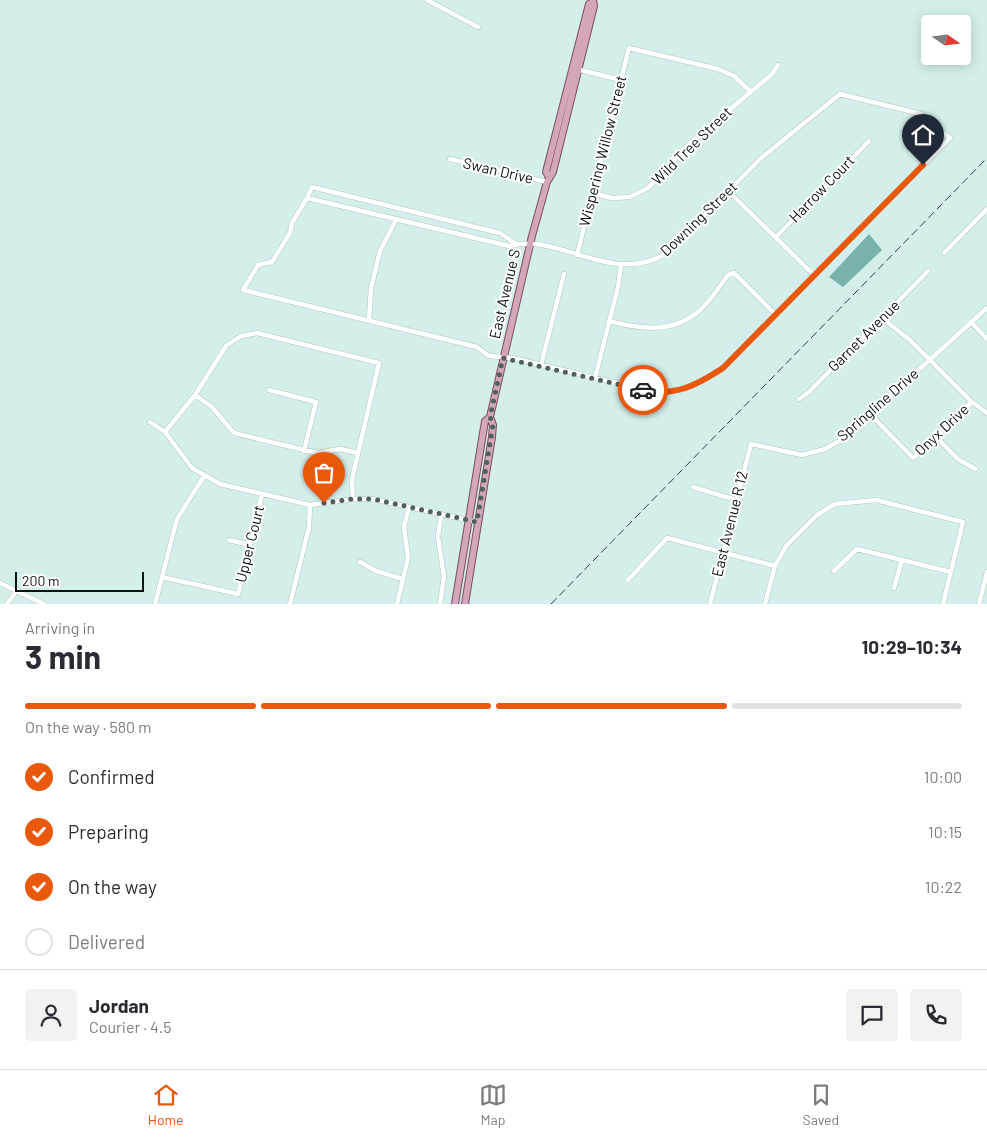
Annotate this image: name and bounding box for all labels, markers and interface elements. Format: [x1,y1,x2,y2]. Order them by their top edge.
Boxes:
north arrow [921,15,971,65]
map controls [921,15,971,65]
street label: Wispering Willow Street [575,73,630,228]
street label: Wild Tree Street [647,102,735,188]
pin [902,114,944,165]
icon: home [909,121,937,149]
street label: Harrow Court [785,151,858,226]
street label: Swan Drive [461,153,535,187]
street label: Downing Street [656,177,741,259]
street label: East Avenue S [485,247,523,341]
street label: Garnet Avenue [824,296,903,375]
street label: Springline Drive [833,364,922,445]
courier [618,365,668,415]
icon: car [629,376,657,404]
street label: Onyx Drive [910,400,972,459]
pin [303,452,345,503]
icon: bag [310,459,338,487]
street label: East Avenue R 12 [707,469,751,579]
street label: Upper Court [231,503,267,584]
scale bar [15,569,144,592]
text: 200 m [22,572,60,589]
text: Arriving in [25,618,95,637]
text: 10:29–10:34 [862,635,962,658]
text: 3 min [25,637,101,675]
text: On the way · 580 m [25,717,151,736]
icon: check [25,763,53,791]
text: Confirmed [68,765,155,788]
text: 10:00 [924,767,962,786]
icon: check [25,818,53,846]
text: Preparing [68,820,149,843]
text: 10:15 [928,822,962,841]
icon: check [25,873,53,901]
text: On the way [68,875,157,898]
text: 10:22 [925,877,962,896]
text: Delivered [68,930,145,953]
button: person [25,989,77,1041]
button: chat [846,989,898,1041]
button: phone [910,989,962,1041]
text: Jordan [89,994,149,1017]
text: Courier · 4.5 [89,1017,172,1036]
tab: Home [148,1081,183,1128]
tab: Map [479,1081,507,1128]
tab: Saved [802,1081,839,1128]

